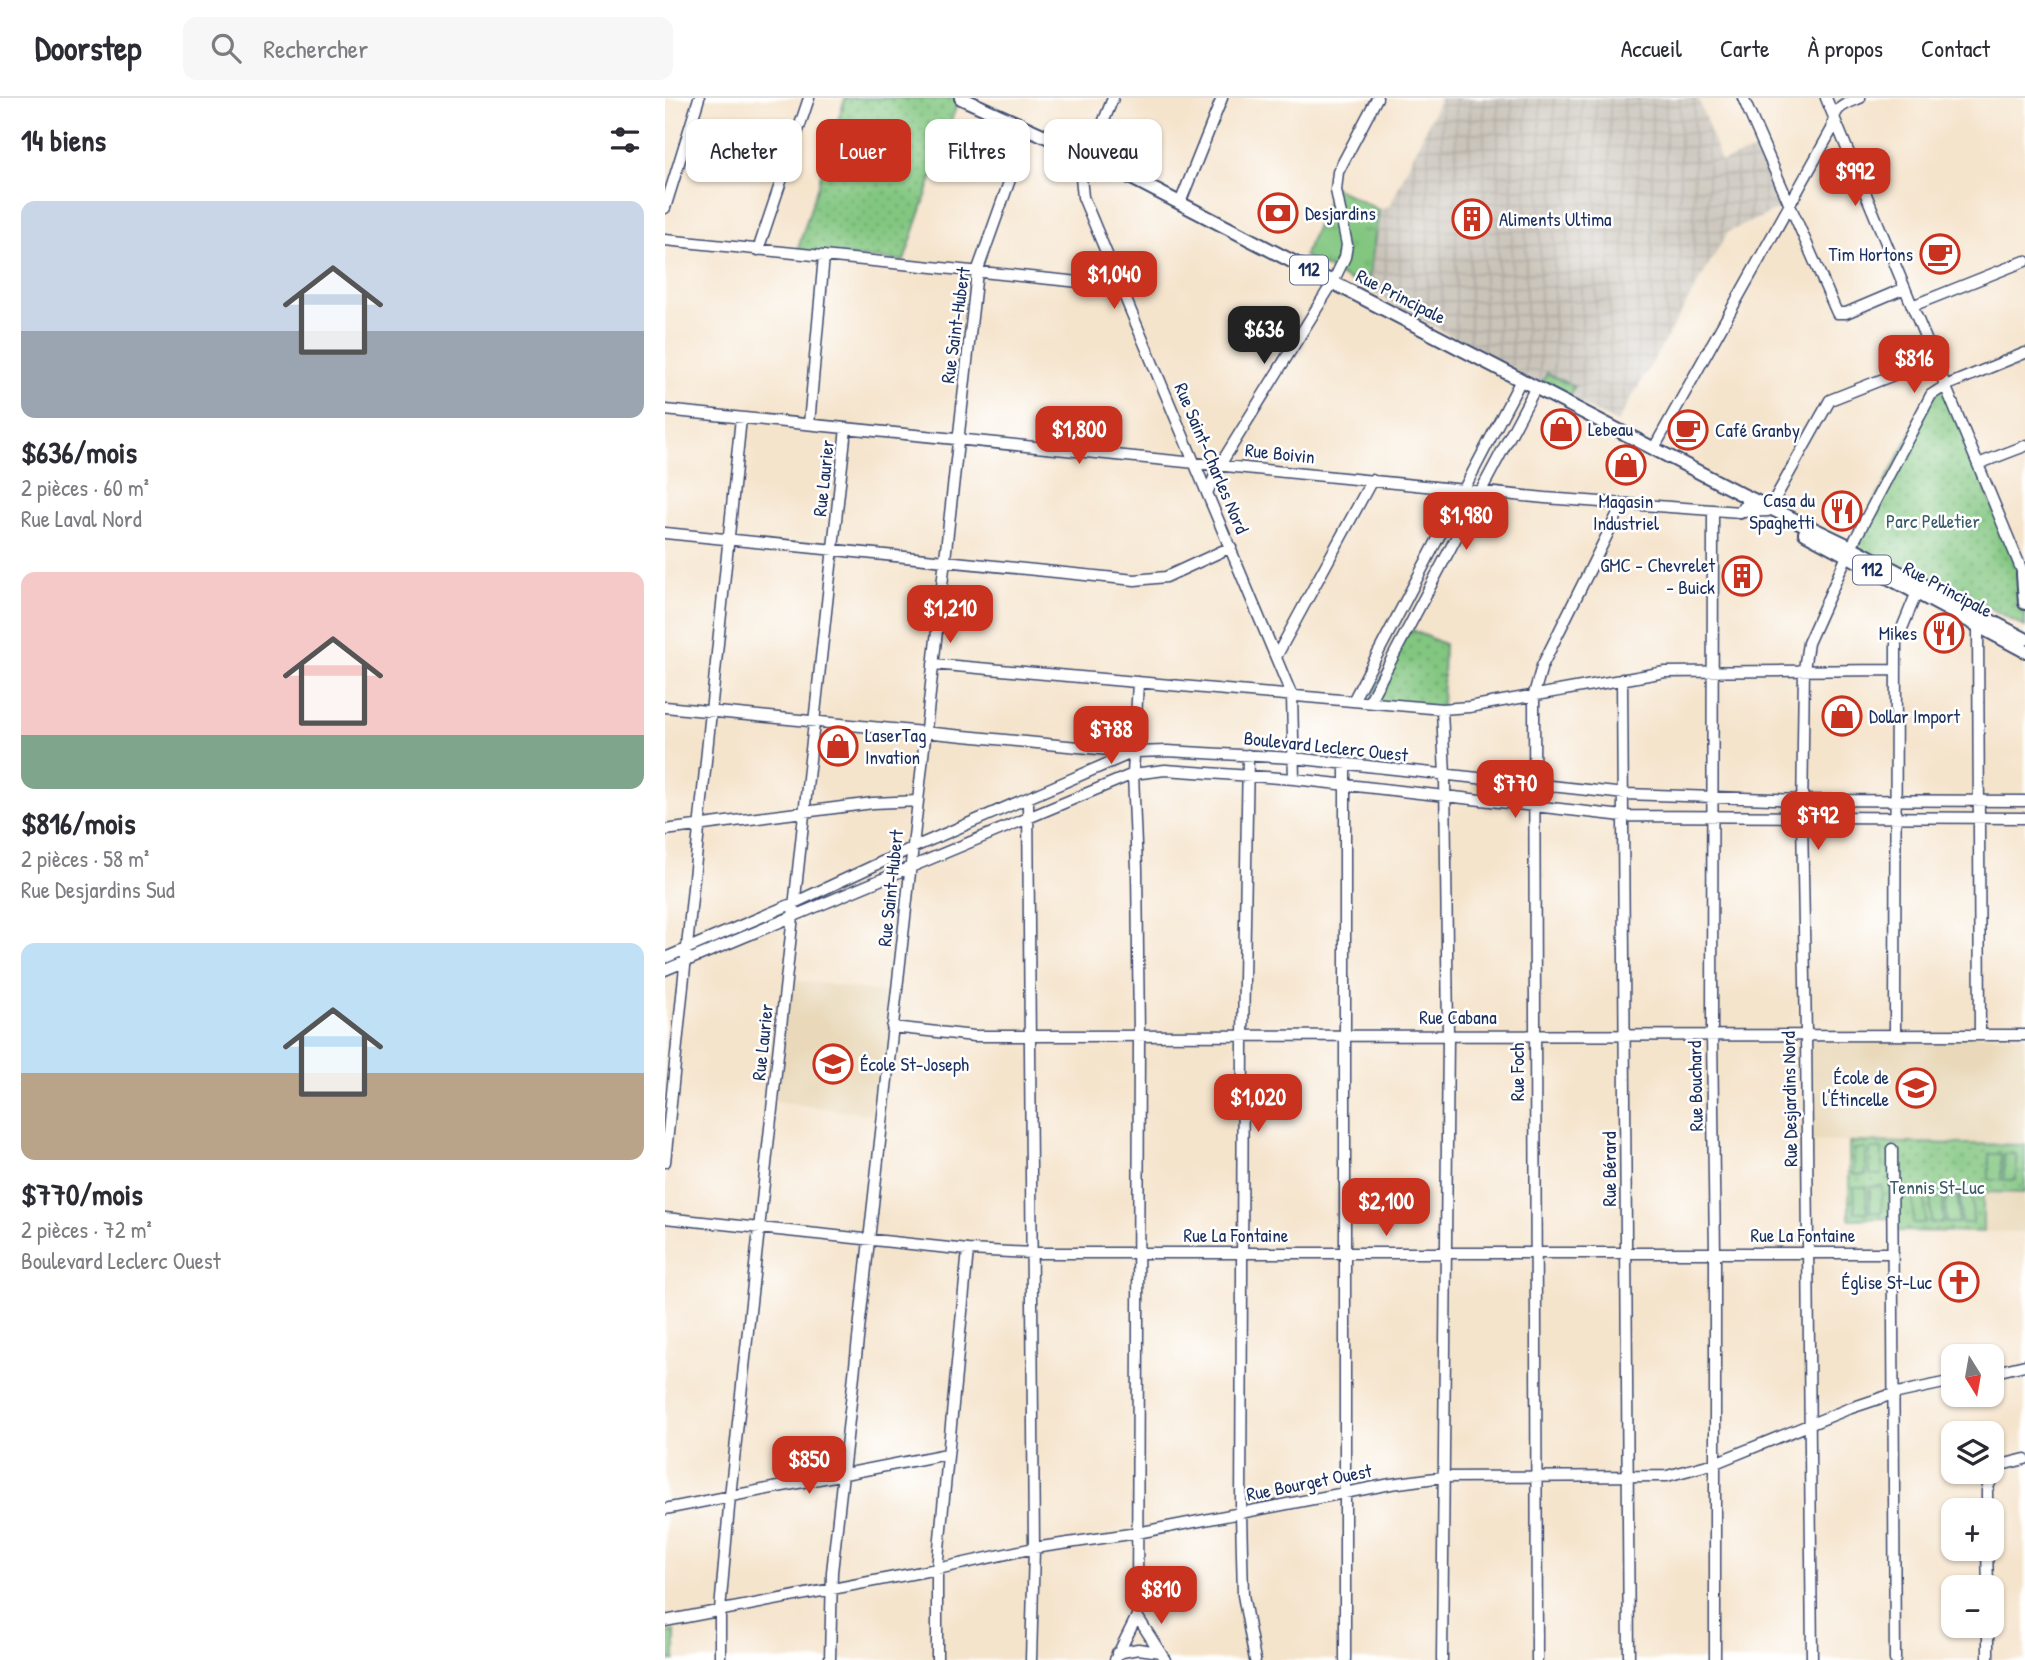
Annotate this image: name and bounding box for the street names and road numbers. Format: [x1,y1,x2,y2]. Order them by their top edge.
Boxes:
road number: 112 [1290,256,1328,285]
street label: Rue Principale [1352,262,1451,330]
street label: Rue Saint-Hubert [934,265,976,385]
street label: Rue Saint-Charles Nord [1169,379,1256,538]
street label: Rue Boivin [1244,436,1316,470]
street label: Rue Laurier [806,438,840,518]
street label: Rue Principale [1899,555,1997,624]
road number: 112 [1853,556,1891,584]
street label: Boulevard Leclerc Ouest [1243,724,1410,768]
street label: Rue Saint-Hubert [871,828,909,948]
street label: Rue Laurier [745,1002,779,1082]
street label: Rue Cabana [1419,1004,1497,1030]
street label: Rue Desjardins Nord [1775,1030,1803,1167]
street label: Rue Bouchard [1681,1040,1709,1132]
street label: Rue Foch [1504,1043,1530,1101]
street label: Rue Bérard [1596,1131,1622,1206]
street label: Rue La Fontaine [1184,1222,1289,1248]
street label: Rue La Fontaine [1751,1222,1856,1248]
street label: Rue Bourget Ouest [1244,1457,1374,1507]

